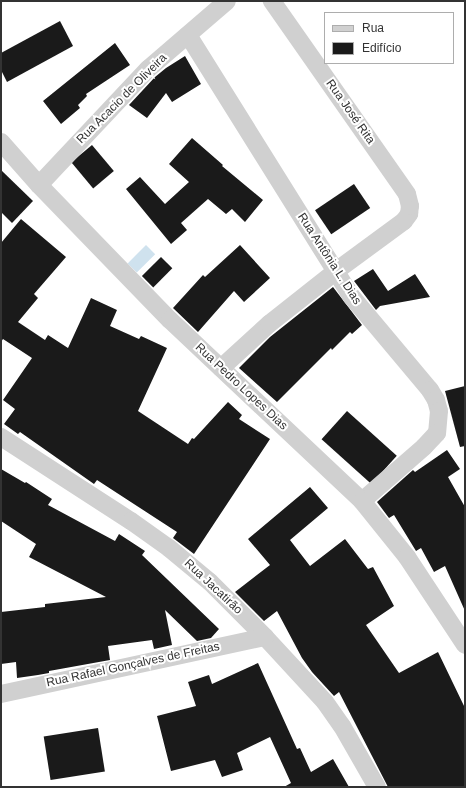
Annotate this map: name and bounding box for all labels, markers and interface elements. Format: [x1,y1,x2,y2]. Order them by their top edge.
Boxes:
legend [324,12,454,64]
text: Rua [362,21,384,35]
text: Edifício [362,41,401,55]
street label: Rua Acacio de Oliveira [74,51,170,147]
street label: Rua José Rita [322,77,378,147]
street label: Rua Antônia L. Dias [294,210,364,308]
street label: Rua Pedro Lopes Dias [192,341,290,433]
street label: Rua Jacatirão [181,556,245,618]
street label: Rua Rafael Gonçalves de Freitas [45,640,221,690]

